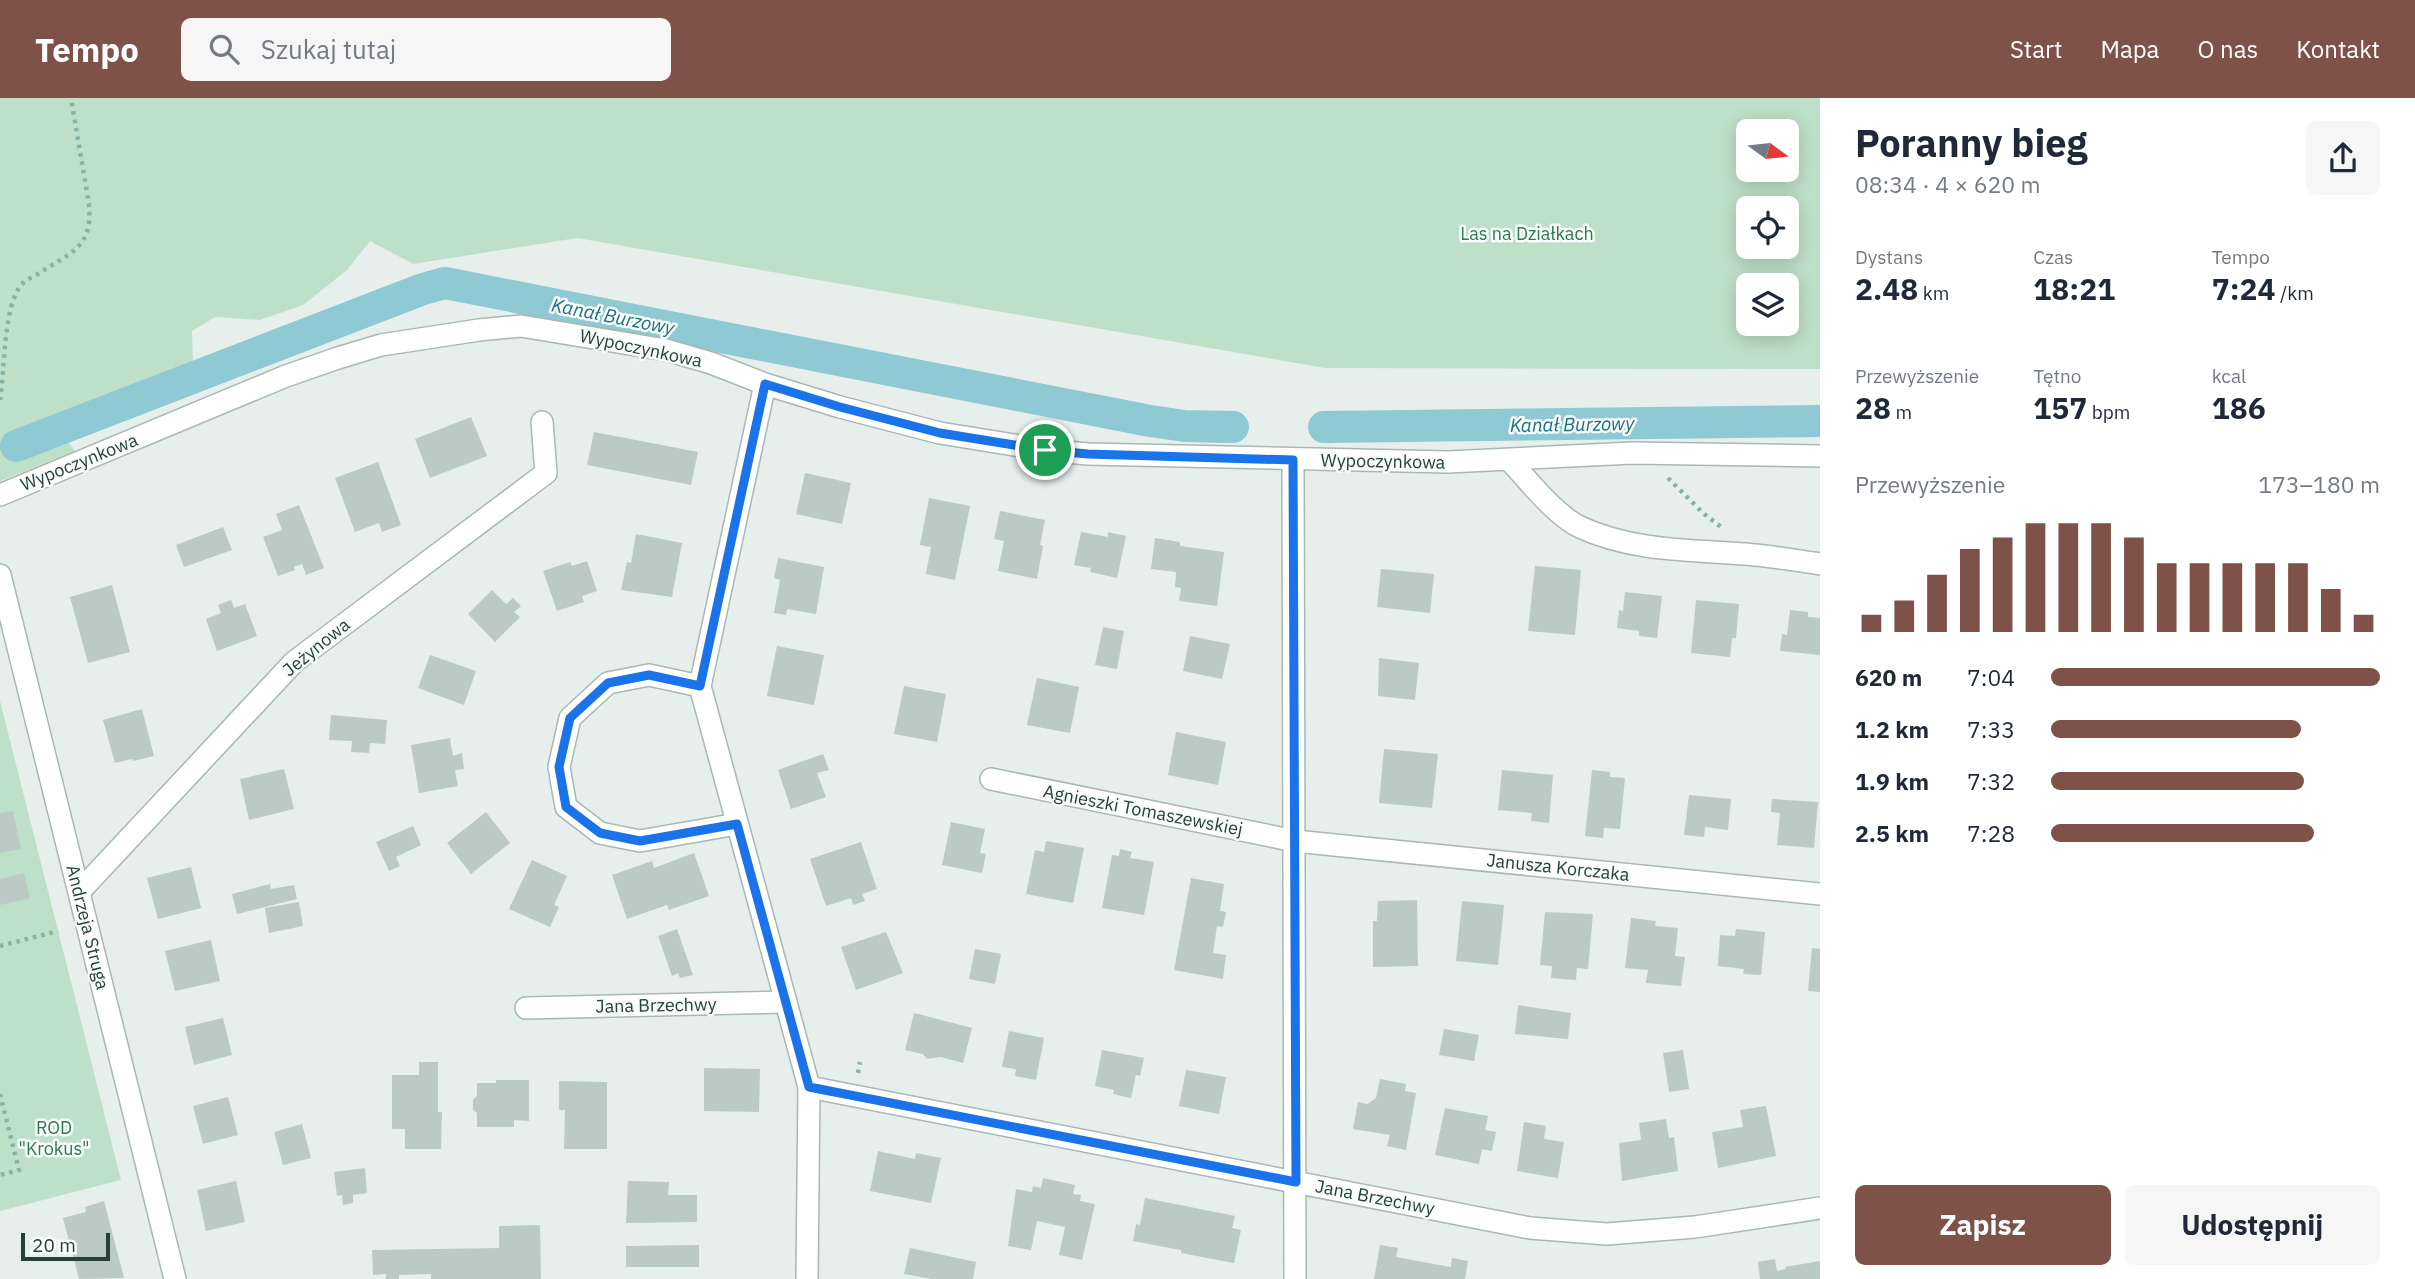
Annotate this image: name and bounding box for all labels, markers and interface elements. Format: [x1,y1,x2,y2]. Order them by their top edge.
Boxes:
search box [181,18,671,81]
text: Tempo [35,28,139,71]
icon: search [205,30,243,68]
text: Szukaj tutaj [261,32,396,66]
text: Start [2010,33,2062,65]
text: Mapa [2100,33,2159,65]
text: O nas [2197,33,2258,65]
text: Kontakt [2296,33,2380,65]
text: Poranny bieg [1855,118,2088,167]
north arrow [1736,119,1799,182]
map controls [1736,119,1799,336]
button: share [2306,121,2380,195]
text: 08:34 · 4 × 620 m [1855,169,2041,199]
button: locate [1736,196,1799,259]
park label: Las na Działkach [1460,222,1594,245]
text: Dystans [1855,245,1923,269]
text: Czas [2033,245,2073,269]
text: Tempo [2212,245,2270,269]
text: 2.48 [1855,269,1918,308]
text: 18:21 [2033,269,2115,308]
text: 7:24 [2212,269,2276,308]
button: layers [1736,273,1799,336]
text: km [1918,281,1949,305]
text: /km [2276,281,2314,305]
water label: Kanał Burzowy [550,292,677,340]
street label: Wypoczynkowa [578,324,705,372]
text: Przewyższenie [1855,364,1979,388]
text: Tętno [2033,364,2082,388]
text: kcal [2212,364,2246,388]
text: 28 [1855,388,1891,427]
text: 157 [2033,388,2087,427]
text: 186 [2212,388,2266,427]
text: m [1891,400,1912,424]
text: bpm [2087,400,2130,424]
water label: Kanał Burzowy [1510,411,1635,437]
pin [1015,420,1075,480]
street label: Wypoczynkowa [17,428,141,496]
icon: arrive [1026,431,1064,469]
street label: Wypoczynkowa [1321,448,1446,474]
text: Przewyższenie [1855,469,2005,499]
text: 173–180 m [2258,469,2380,499]
street label: Jeżynowa [278,613,355,681]
text: 620 m [1855,662,1922,692]
text: 7:04 [1967,662,2015,692]
text: 1.2 km [1855,714,1929,744]
text: 7:33 [1967,714,2015,744]
text: 1.9 km [1855,766,1929,796]
text: 7:32 [1967,766,2015,796]
street label: Agnieszki Tomaszewskiej [1041,779,1245,841]
text: 2.5 km [1855,818,1929,848]
text: 7:28 [1967,818,2015,848]
street label: Janusza Korczaka [1485,848,1631,886]
street label: Andrzeja Struga [61,862,115,992]
street label: Jana Brzechwy [595,992,717,1018]
park label: ROD "Krokus" [18,1116,90,1160]
street label: Jana Brzechwy [1313,1174,1437,1220]
button: Zapisz [1855,1185,2111,1265]
button: Udostępnij [2125,1185,2380,1265]
scale bar [21,1230,110,1262]
text: 20 m [32,1233,76,1257]

